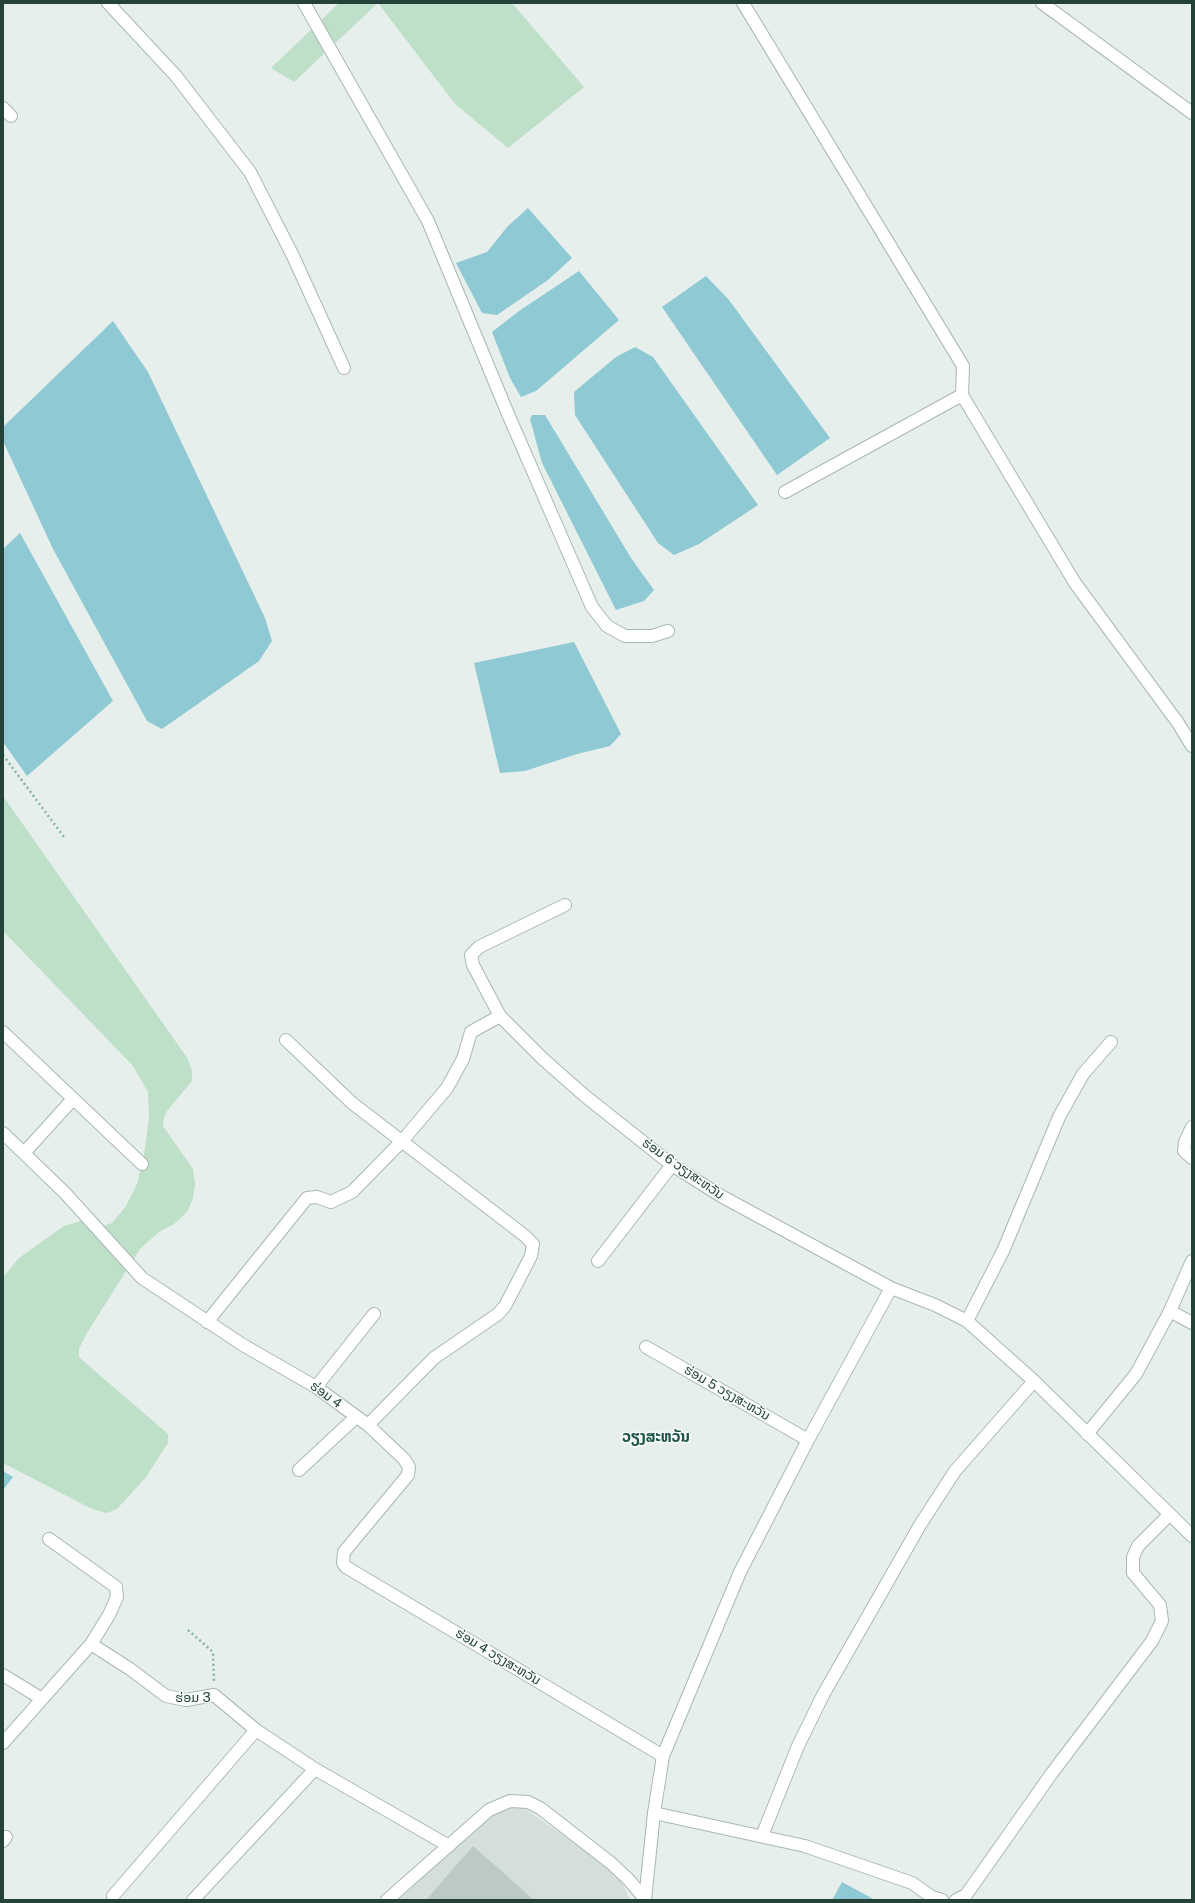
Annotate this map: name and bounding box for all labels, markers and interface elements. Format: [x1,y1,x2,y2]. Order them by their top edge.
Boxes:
street label: ຮ່ອມ 6 ວຽງສະຫວັນ [639,1135,727,1203]
street label: ຮ່ອມ 5 ວຽງສະຫວັນ [681,1362,773,1424]
street label: ຮ່ອມ 4 [307,1378,345,1412]
district label: ວຽງສະຫວັນ [622,1428,690,1446]
street label: ຮ່ອມ 4 ວຽງສະຫວັນ [453,1625,543,1689]
street label: ຮ່ອມ 3 [175,1690,211,1706]

